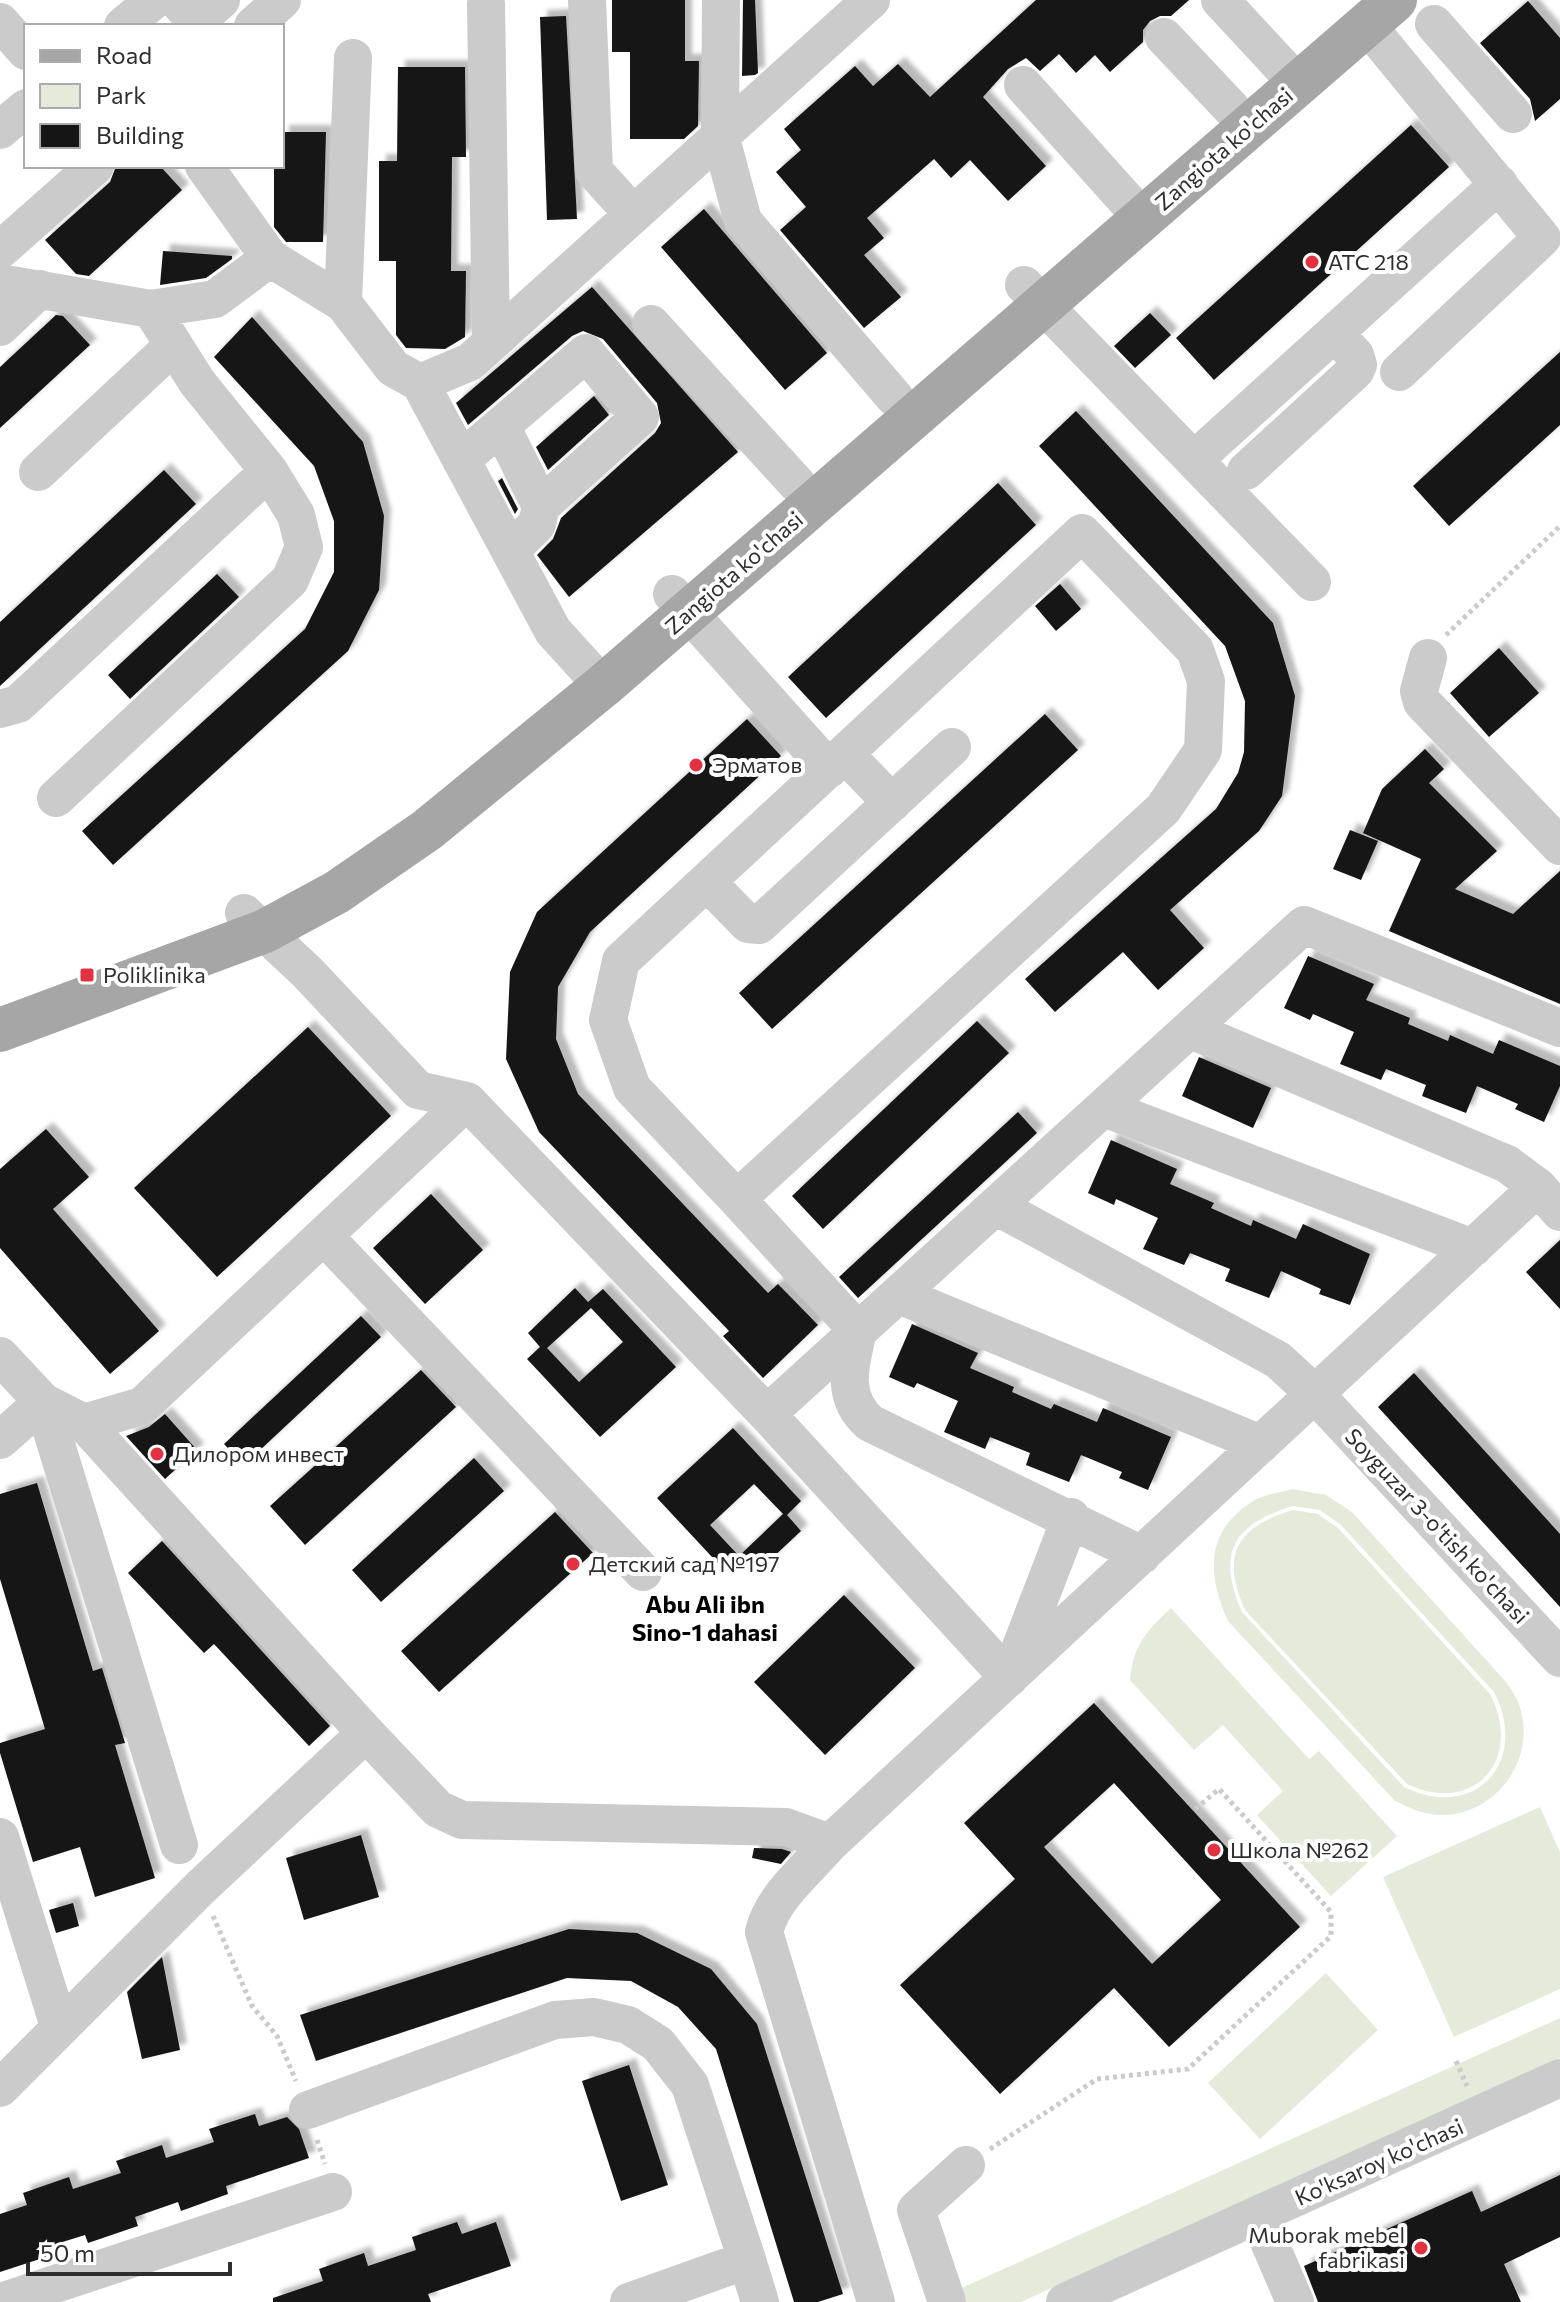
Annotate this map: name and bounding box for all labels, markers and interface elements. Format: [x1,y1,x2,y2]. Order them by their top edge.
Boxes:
legend [24,24,284,168]
text: Road [96,40,152,69]
text: Park [96,80,146,109]
street label: Zangiota ko'chasi [1149,81,1298,216]
text: Building [96,120,184,149]
place label: АТС 218 [1328,248,1409,275]
marker: АТС 218 [1303,253,1321,271]
street label: Zangiota ko'chasi [659,505,808,640]
place label: Эрматов [712,751,802,778]
marker: Эрматов [687,756,705,774]
place label: Poliklinika [103,961,206,988]
marker: Poliklinika [78,966,96,984]
street label: Soyguzar 3-o'tish ko'chasi [1340,1422,1535,1629]
place label: Дилором инвест [173,1440,344,1467]
marker: Дилором инвест [148,1445,166,1463]
place label: Детский сад №197 [589,1550,780,1577]
marker: Детский сад №197 [564,1555,582,1573]
district label: Abu Ali ibn Sino-1 dahasi [632,1589,778,1646]
place label: Школа №262 [1230,1836,1369,1863]
marker: Школа №262 [1205,1841,1223,1859]
street label: Ko'ksaroy ko'chasi [1290,2112,1467,2211]
place label: Muborak mebel fabrikasi [1248,2221,1405,2273]
scale bar [28,2226,230,2276]
text: 50 m [40,2238,95,2267]
marker: Muborak mebel fabrikasi [1412,2239,1430,2257]

